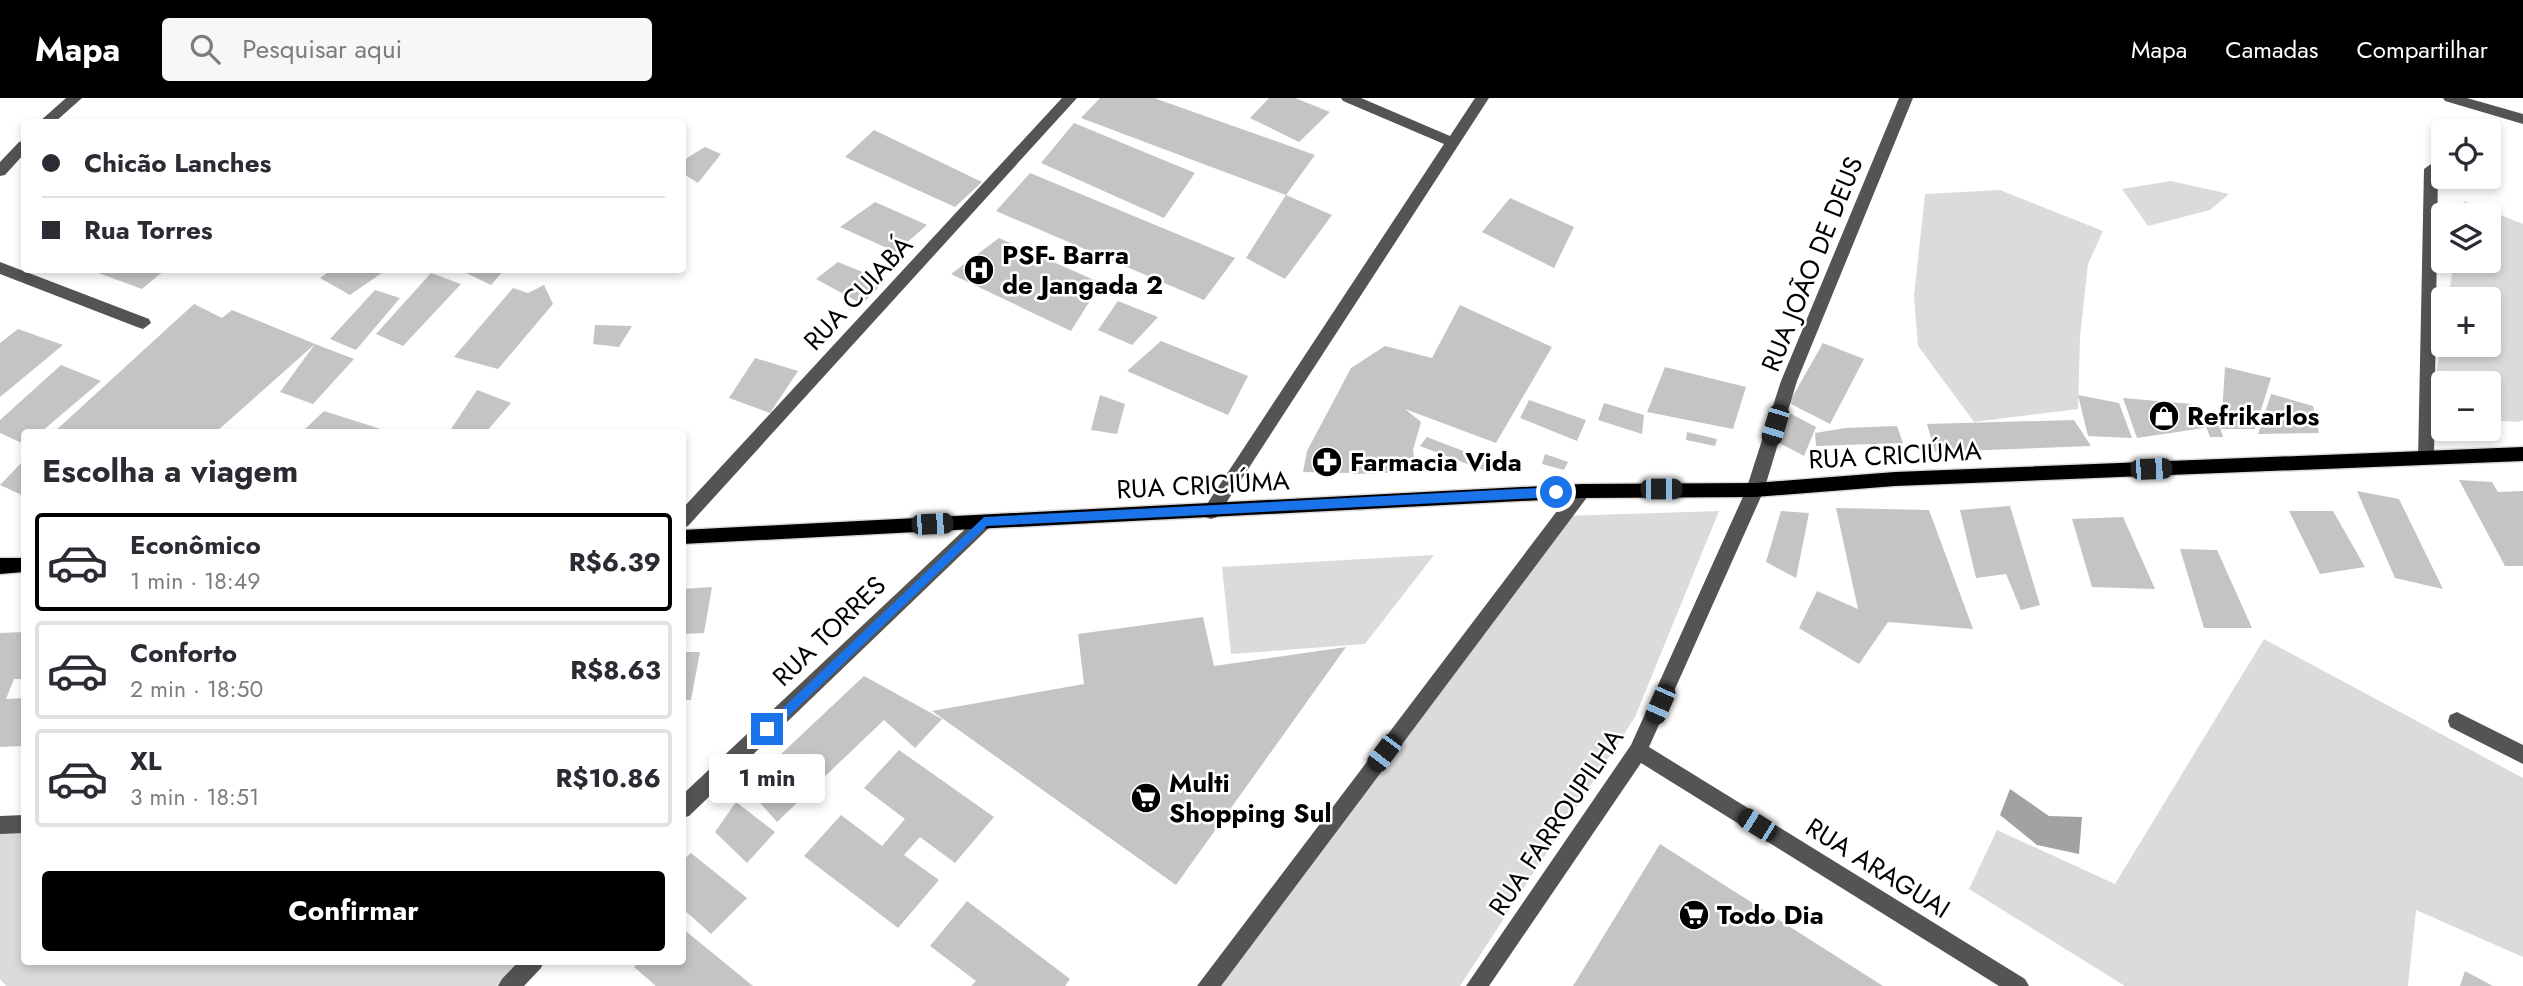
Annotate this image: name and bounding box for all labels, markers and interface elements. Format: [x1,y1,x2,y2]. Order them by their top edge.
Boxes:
search box [162,18,652,81]
text: Mapa [35,26,120,73]
icon: search [186,30,224,68]
text: Pesquisar aqui [242,30,402,68]
text: Mapa [2131,32,2187,67]
text: Camadas [2225,32,2318,67]
text: Compartilhar [2356,32,2488,67]
map controls [2431,119,2501,441]
button: locate [2431,119,2501,189]
text: Chicão Lanches [84,144,271,182]
street label: RUA JOÃO DE DEUS [1752,151,1872,377]
button: layers [2431,203,2501,273]
text: Rua Torres [84,211,213,249]
street label: RUA CUIABÁ [795,227,922,359]
place label: PSF- Barra de Jangada 2 [1002,236,1163,304]
hospital icon: PSF- Barra de Jangada 2 [962,253,996,287]
button: + [2431,287,2501,357]
button: − [2431,371,2501,441]
place label: Refrikarlos [2187,397,2320,435]
shop icon: Refrikarlos [2147,399,2181,433]
car [1759,402,1792,448]
street label: RUA CRICIÚMA [1808,431,1983,479]
place label: Farmacia Vida [1350,443,1522,481]
pharmacy icon: Farmacia Vida [1310,445,1344,479]
text: Escolha a viagem [42,448,298,494]
car [2130,458,2173,480]
street label: RUA CRICIÚMA [1116,461,1291,509]
route start [1540,476,1572,508]
car [1641,479,1683,500]
car [911,512,954,536]
text: Econômico [130,526,261,564]
icon: car [46,531,109,594]
text: R$6.39 [569,543,661,581]
text: 1 min · 18:49 [130,564,260,598]
street label: RUA TORRES [764,567,894,695]
text: Conforto [130,634,237,672]
icon: car [46,639,109,702]
text: R$8.63 [570,651,661,689]
text: 2 min · 18:50 [130,672,263,706]
car [1642,681,1679,727]
route end [751,713,783,745]
street label: RUA FARROUPILHA [1479,720,1633,923]
car [1363,730,1406,776]
text: XL [130,742,162,780]
icon: car [46,747,109,810]
callout: 1 min [709,754,825,802]
text: R$10.86 [555,759,661,797]
text: 1 min [738,761,796,795]
place label: Multi Shopping Sul [1169,764,1331,832]
text: 3 min · 18:51 [130,780,259,814]
supermarket icon: Multi Shopping Sul [1129,781,1163,815]
car [1734,805,1781,845]
street label: RUA ARAGUAI [1798,808,1958,928]
button: Confirmar [42,871,665,951]
place label: Todo Dia [1717,896,1824,934]
supermarket icon: Todo Dia [1677,898,1711,932]

